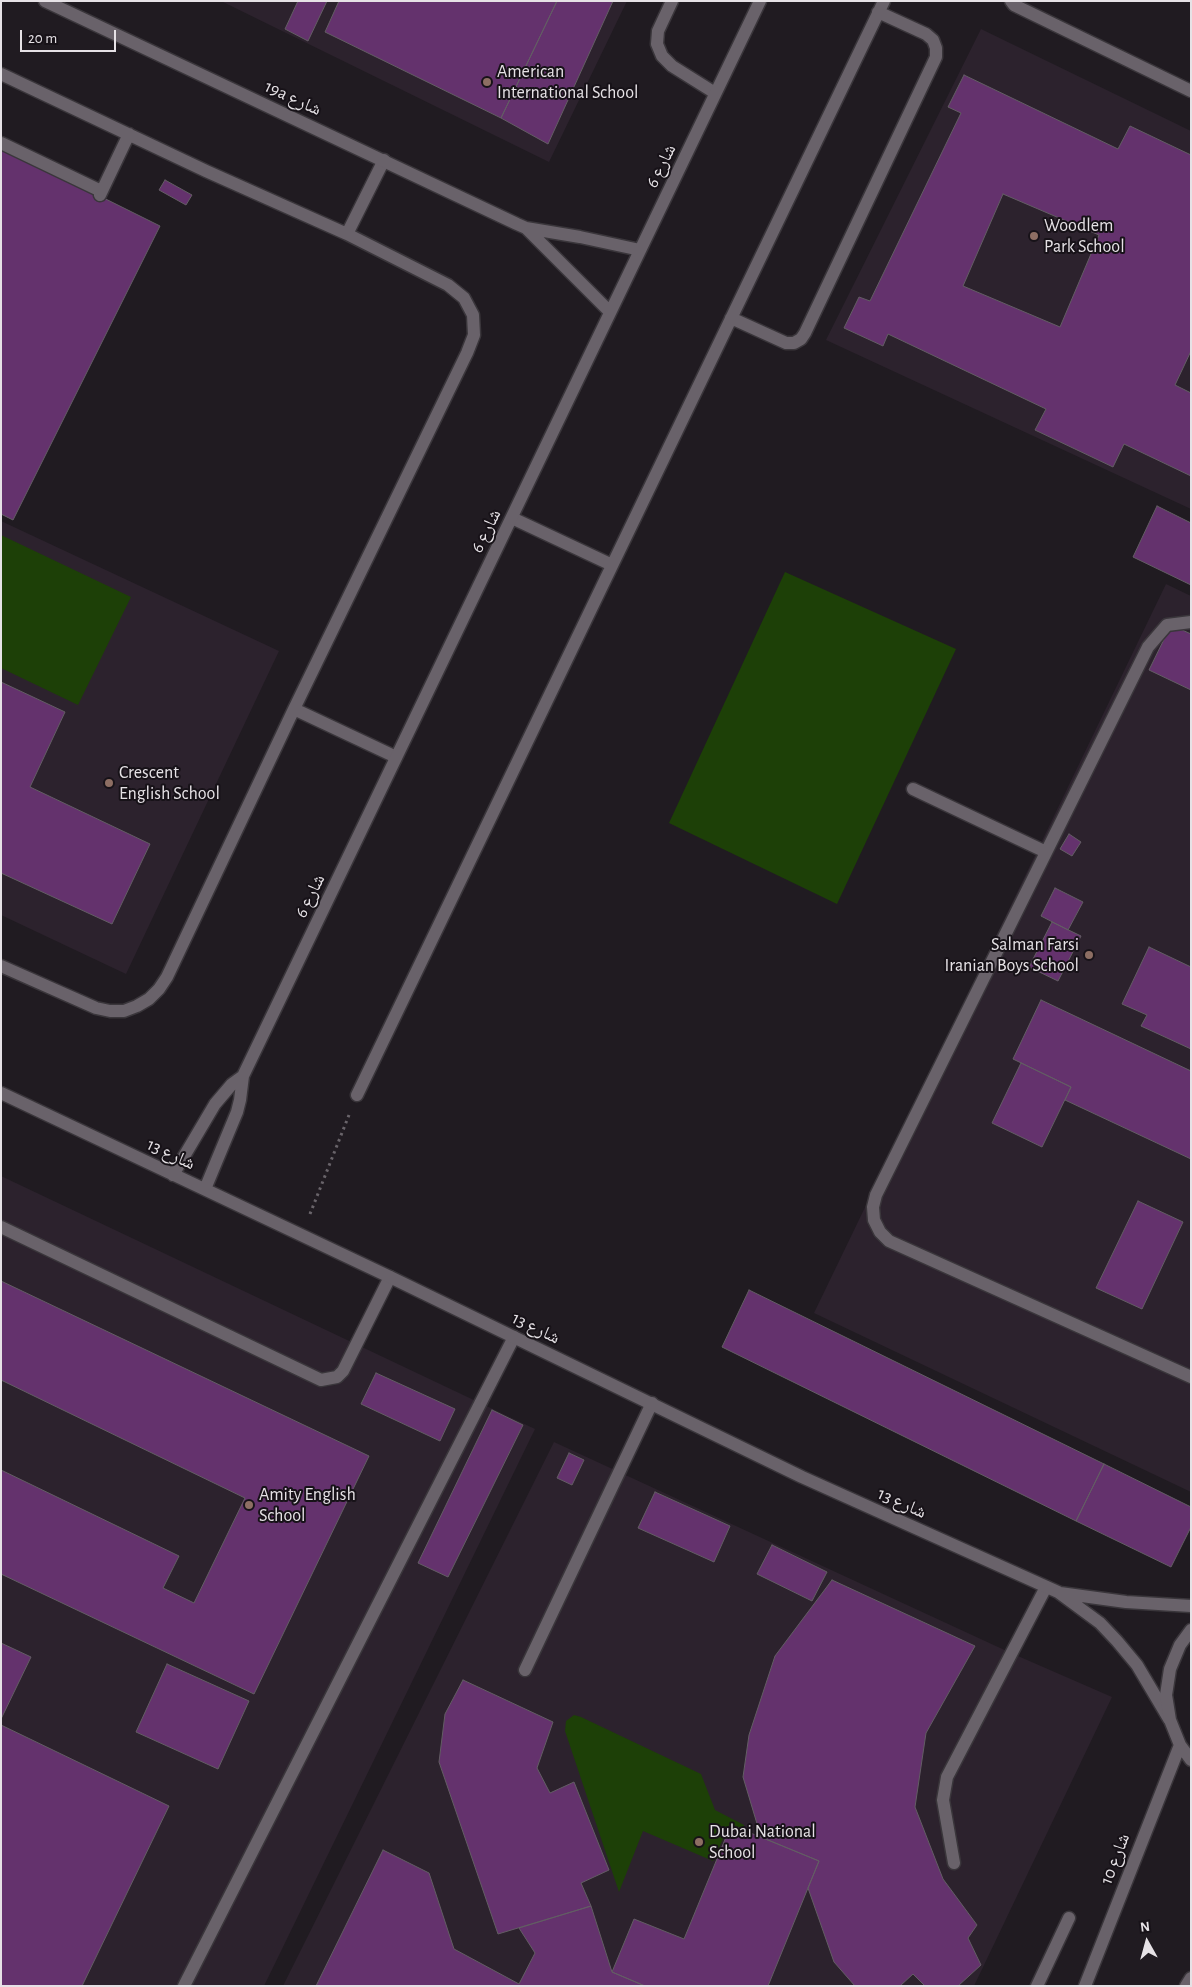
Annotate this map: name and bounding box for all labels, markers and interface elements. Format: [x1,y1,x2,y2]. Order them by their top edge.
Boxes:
scale bar [22,20,119,52]
text: 20 m [28,31,57,46]
place label: American International School [497,61,638,104]
street label: 19a شارع [261,76,325,120]
marker: American International School [481,76,493,88]
street label: شارع 6 [641,141,681,191]
place label: Woodlem Park School [1044,215,1125,258]
marker: Woodlem Park School [1028,230,1040,242]
street label: شارع 6 [466,506,506,556]
place label: Crescent English School [119,762,220,804]
marker: Crescent English School [103,777,115,789]
street label: شارع 6 [290,871,330,921]
place label: Salman Farsi Iranian Boys School [945,934,1079,976]
marker: Salman Farsi Iranian Boys School [1083,949,1095,961]
street label: شارع 13 [143,1133,199,1175]
street label: شارع 13 [508,1307,564,1349]
street label: شارع 13 [874,1483,930,1523]
place label: Amity English School [259,1484,356,1526]
marker: Amity English School [243,1499,255,1511]
place label: Dubai National School [709,1821,816,1864]
street label: شارع 10 [1095,1830,1135,1888]
marker: Dubai National School [693,1836,705,1848]
north arrow [1122,1917,1172,1967]
text: N [1139,1920,1151,1935]

